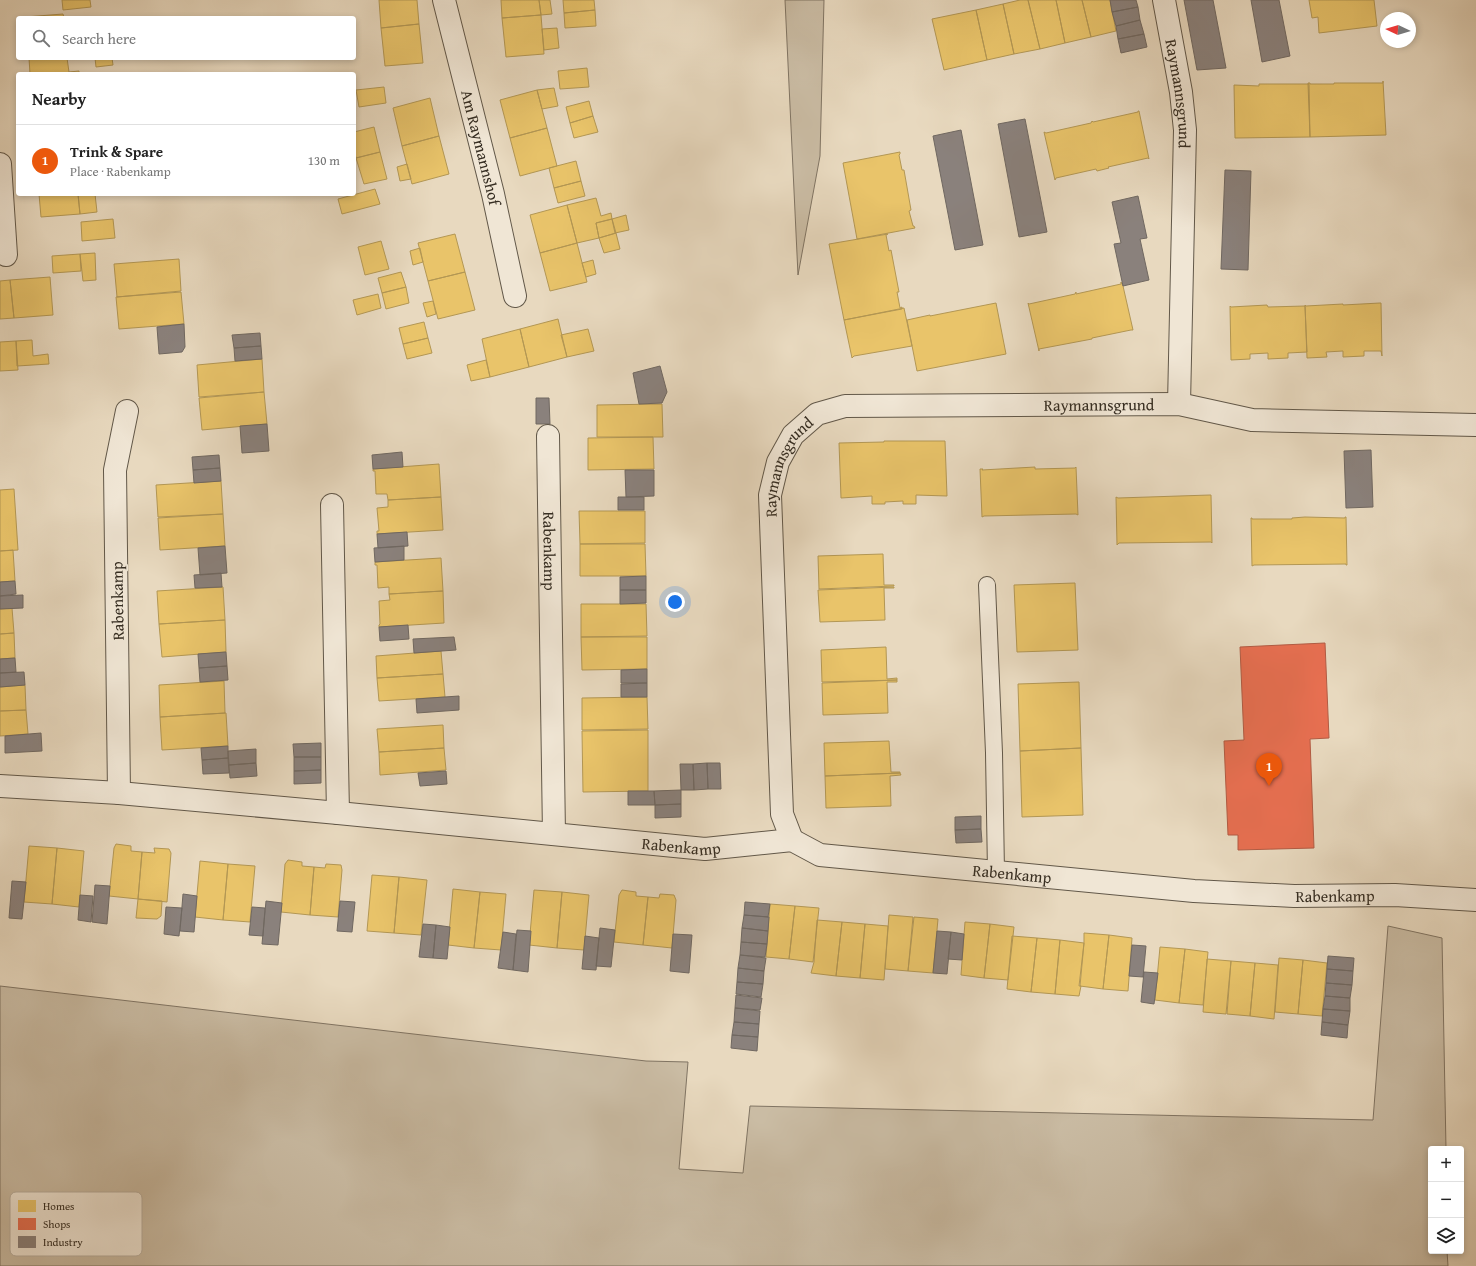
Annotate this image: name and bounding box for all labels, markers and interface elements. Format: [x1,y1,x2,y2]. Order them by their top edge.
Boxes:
north arrow [1380,12,1416,48]
search box [16,16,356,60]
icon: search [30,27,52,49]
text: Search here [62,28,136,49]
street label: Raymannsgrund [1159,37,1197,149]
text: Nearby [32,86,86,111]
street label: Am Raymannshof [455,87,507,209]
text: Trink & Spare [70,141,163,162]
text: 1 [42,151,48,170]
text: 130 m [308,151,340,170]
text: Place · Rabenkamp [70,162,171,181]
street label: Raymannsgrund [1044,392,1155,417]
street label: Raymannsgrund [758,410,819,518]
street label: Rabenkamp [537,511,562,591]
street label: Rabenkamp [104,561,130,641]
your location [665,592,685,612]
pin: 1 [1256,753,1282,786]
street label: Rabenkamp [641,831,722,862]
street label: Rabenkamp [972,858,1053,889]
street label: Rabenkamp [1295,883,1375,908]
map controls [1428,1146,1464,1254]
button: + [1428,1146,1464,1182]
button: − [1428,1182,1464,1218]
legend [10,1192,142,1256]
text: Homes [43,1198,74,1214]
text: Shops [43,1216,70,1232]
button: layers [1428,1218,1464,1254]
text: Industry [43,1234,83,1250]

